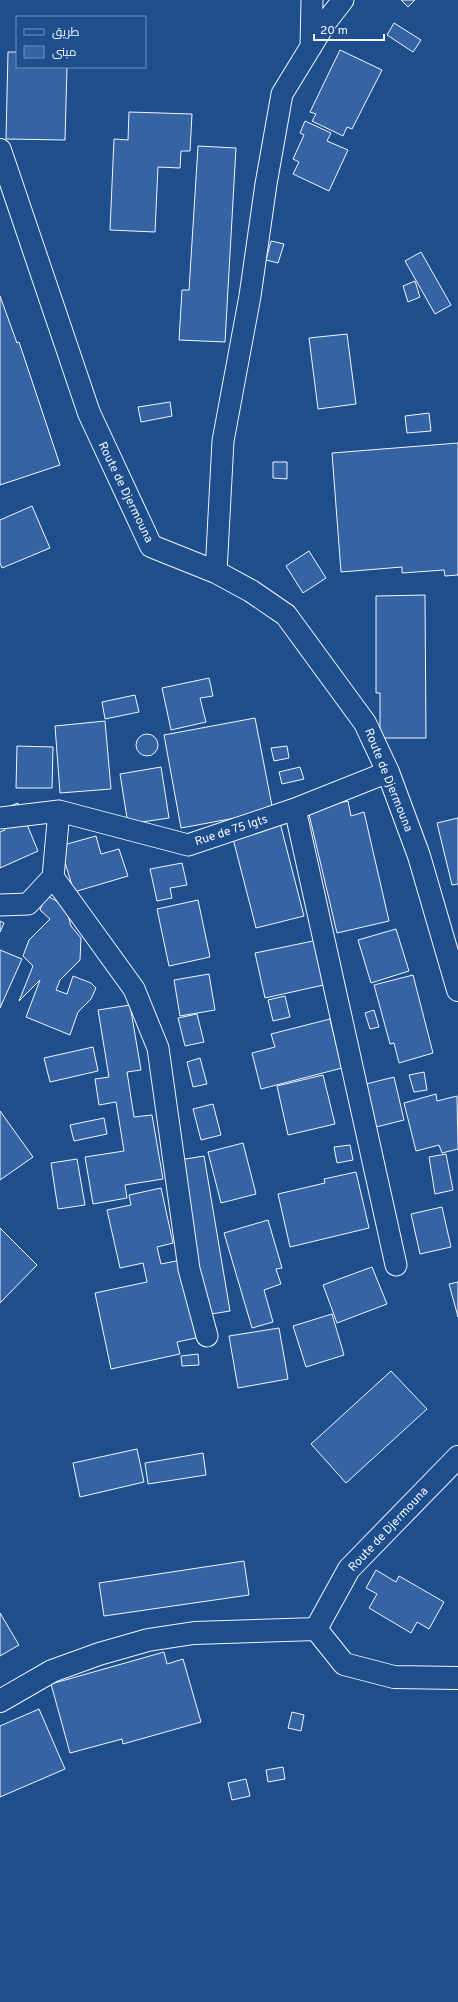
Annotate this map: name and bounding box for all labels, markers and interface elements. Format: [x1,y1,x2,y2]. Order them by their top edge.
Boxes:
legend [16,16,146,68]
scale bar [314,16,384,42]
text: 20 m [320,23,348,39]
text: طريق [52,25,80,41]
text: مبنى [52,45,77,61]
street label: Route de Djermouna [94,439,156,546]
street label: Route de Djermouna [360,726,416,834]
street label: Rue de 75 lgts [193,812,270,850]
street label: Route de Djermouna [345,1484,432,1575]

